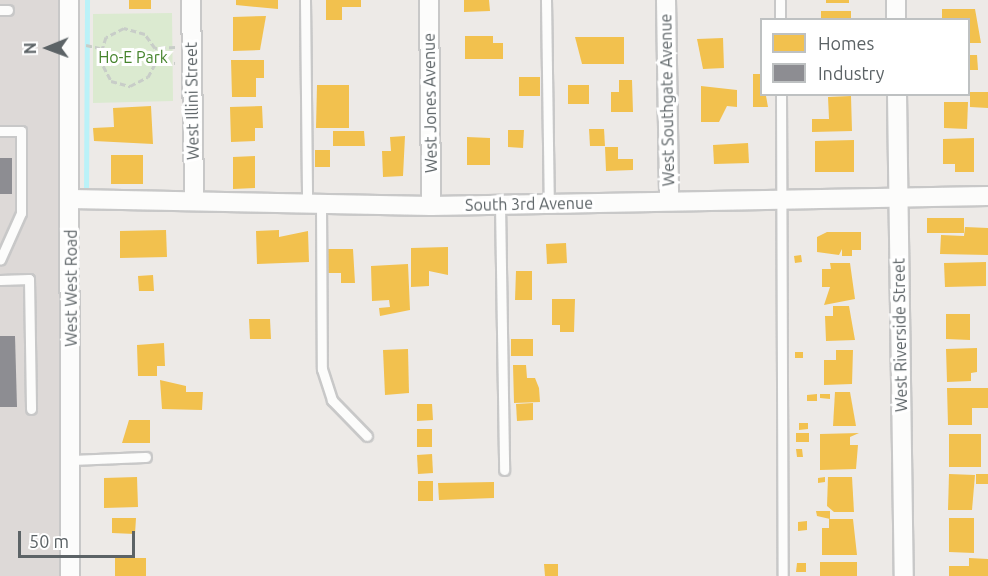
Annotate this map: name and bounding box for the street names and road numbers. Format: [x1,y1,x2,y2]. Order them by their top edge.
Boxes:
street label: West Southgate Avenue [656,14,678,186]
street label: West Jones Avenue [419,33,441,173]
street label: West Illini Street [181,42,203,160]
street label: South 3rd Avenue [465,193,593,215]
street label: West West Road [61,229,81,347]
street label: West Riverside Street [889,258,911,412]

